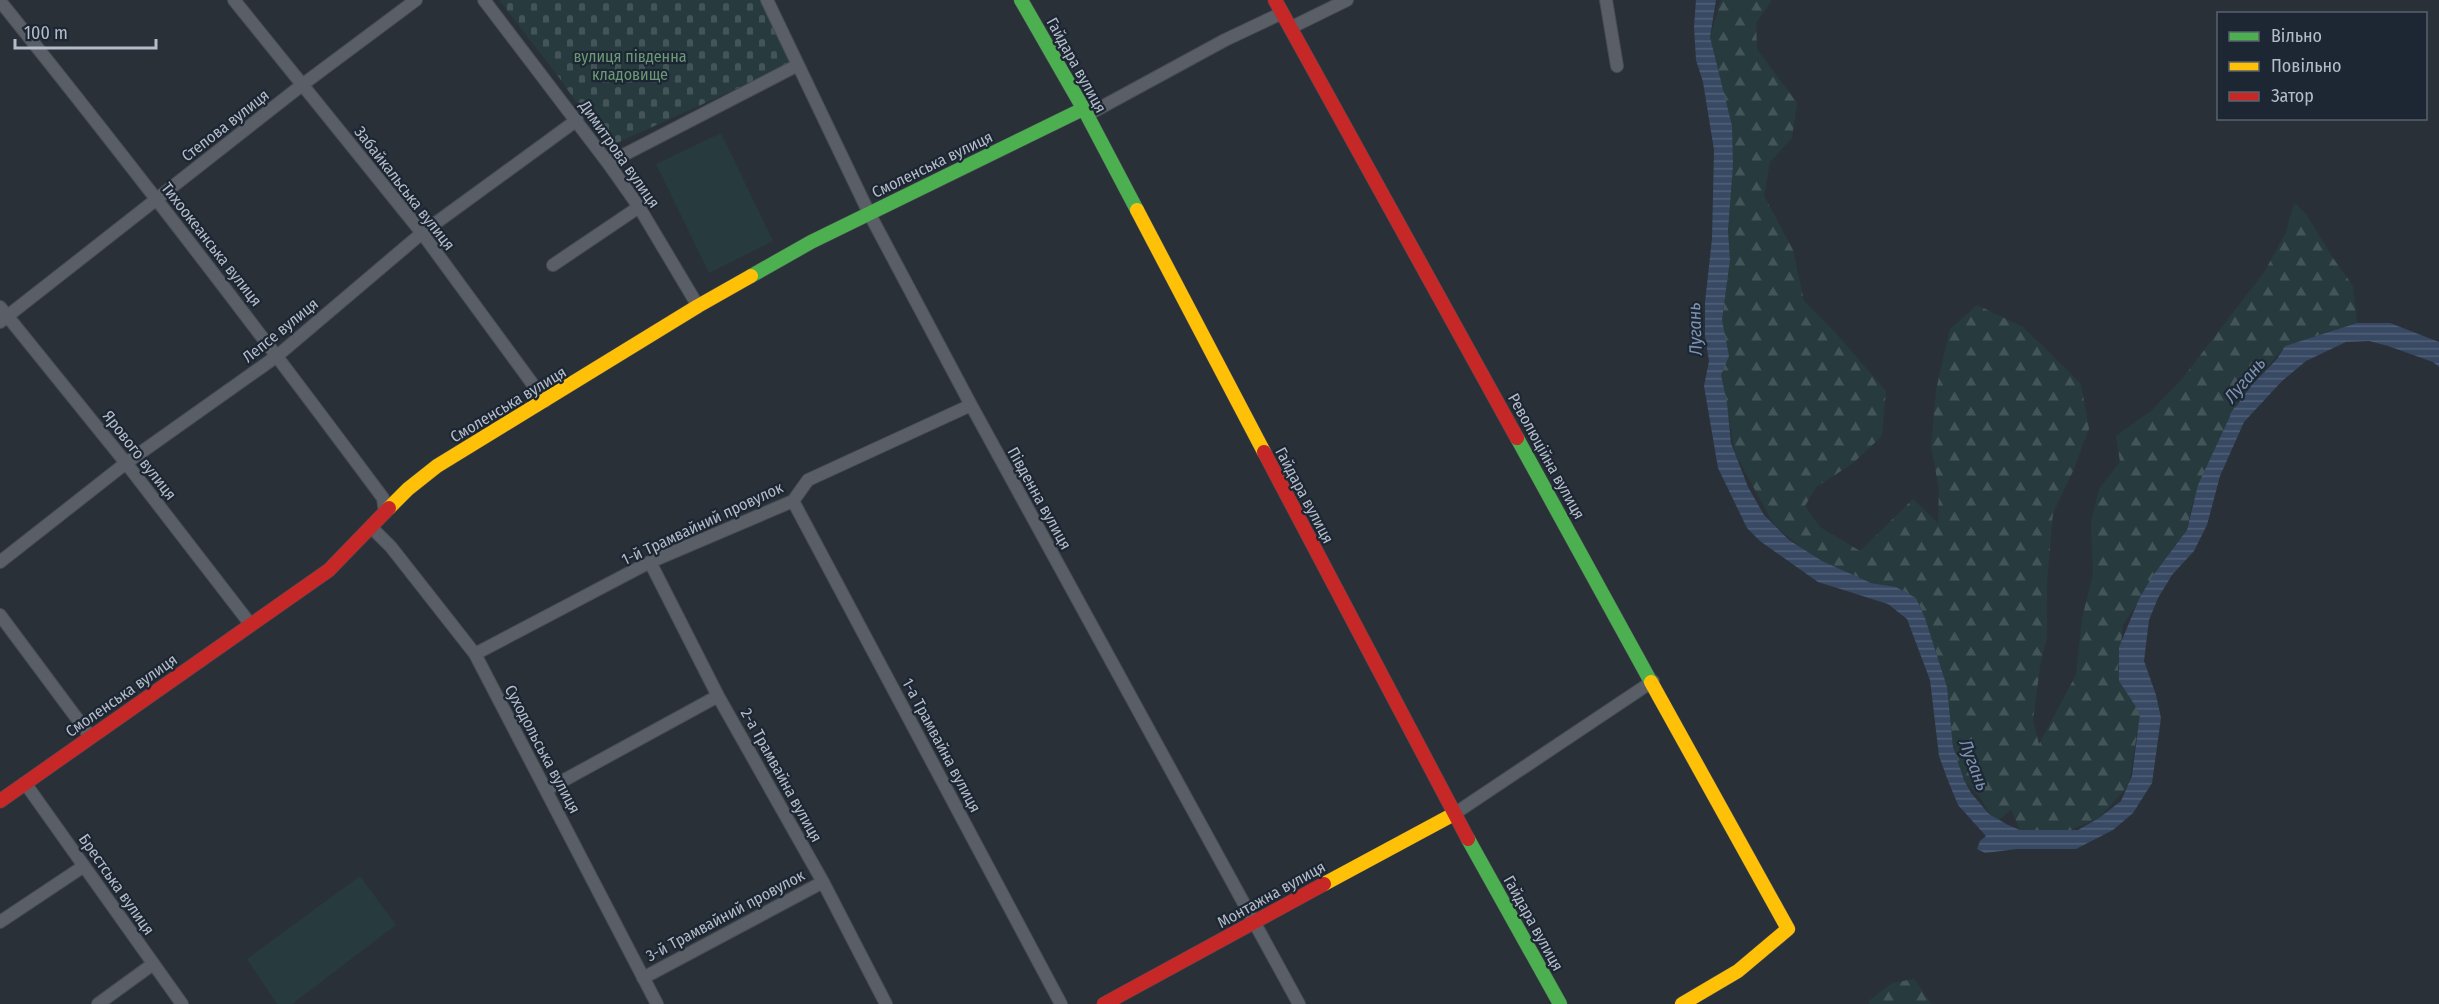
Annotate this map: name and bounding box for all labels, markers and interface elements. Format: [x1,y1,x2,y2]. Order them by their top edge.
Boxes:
scale bar [15,12,156,50]
legend [2217,12,2427,120]
street label: Гайдара вулиця [1043,14,1111,116]
text: 100 m [24,22,68,44]
text: Вільно [2271,25,2322,47]
park label: вулиця південна кладовище [573,47,687,84]
text: Повільно [2271,55,2342,77]
street label: Степова вулиця [178,85,273,165]
text: Затор [2271,85,2314,107]
street label: Димитрова вулиця [575,96,664,212]
street label: Забайкальська вулиця [350,123,459,254]
street label: Смоленська вулиця [869,127,996,202]
street label: Тихоокеанська вулиця [157,179,266,310]
street label: Лепсе вулиця [239,294,322,367]
water label: Лугань [1683,302,1707,357]
water label: Лугань [2219,353,2270,408]
street label: Смоленська вулиця [447,362,570,447]
street label: Революційна вулиця [1504,390,1589,522]
street label: Ярового вулиця [99,407,180,504]
street label: Південна вулиця [1004,444,1076,553]
street label: Гайдара вулиця [1271,444,1338,547]
street label: 1-й Трамвайний провулок [618,477,786,569]
street label: Смоленська вулиця [62,650,181,741]
street label: 1-а Трамвайна вулиця [898,675,985,816]
street label: Суходольська вулиця [501,682,584,817]
street label: 2-а Трамвайна вулиця [737,705,826,845]
water label: Лугань [1954,735,1994,794]
street label: Брестська вулиця [75,830,158,938]
street label: Монтажна вулиця [1214,857,1329,932]
street label: 3-й Трамвайний провулок [643,865,808,965]
street label: Гайдара вулиця [1500,872,1568,974]

